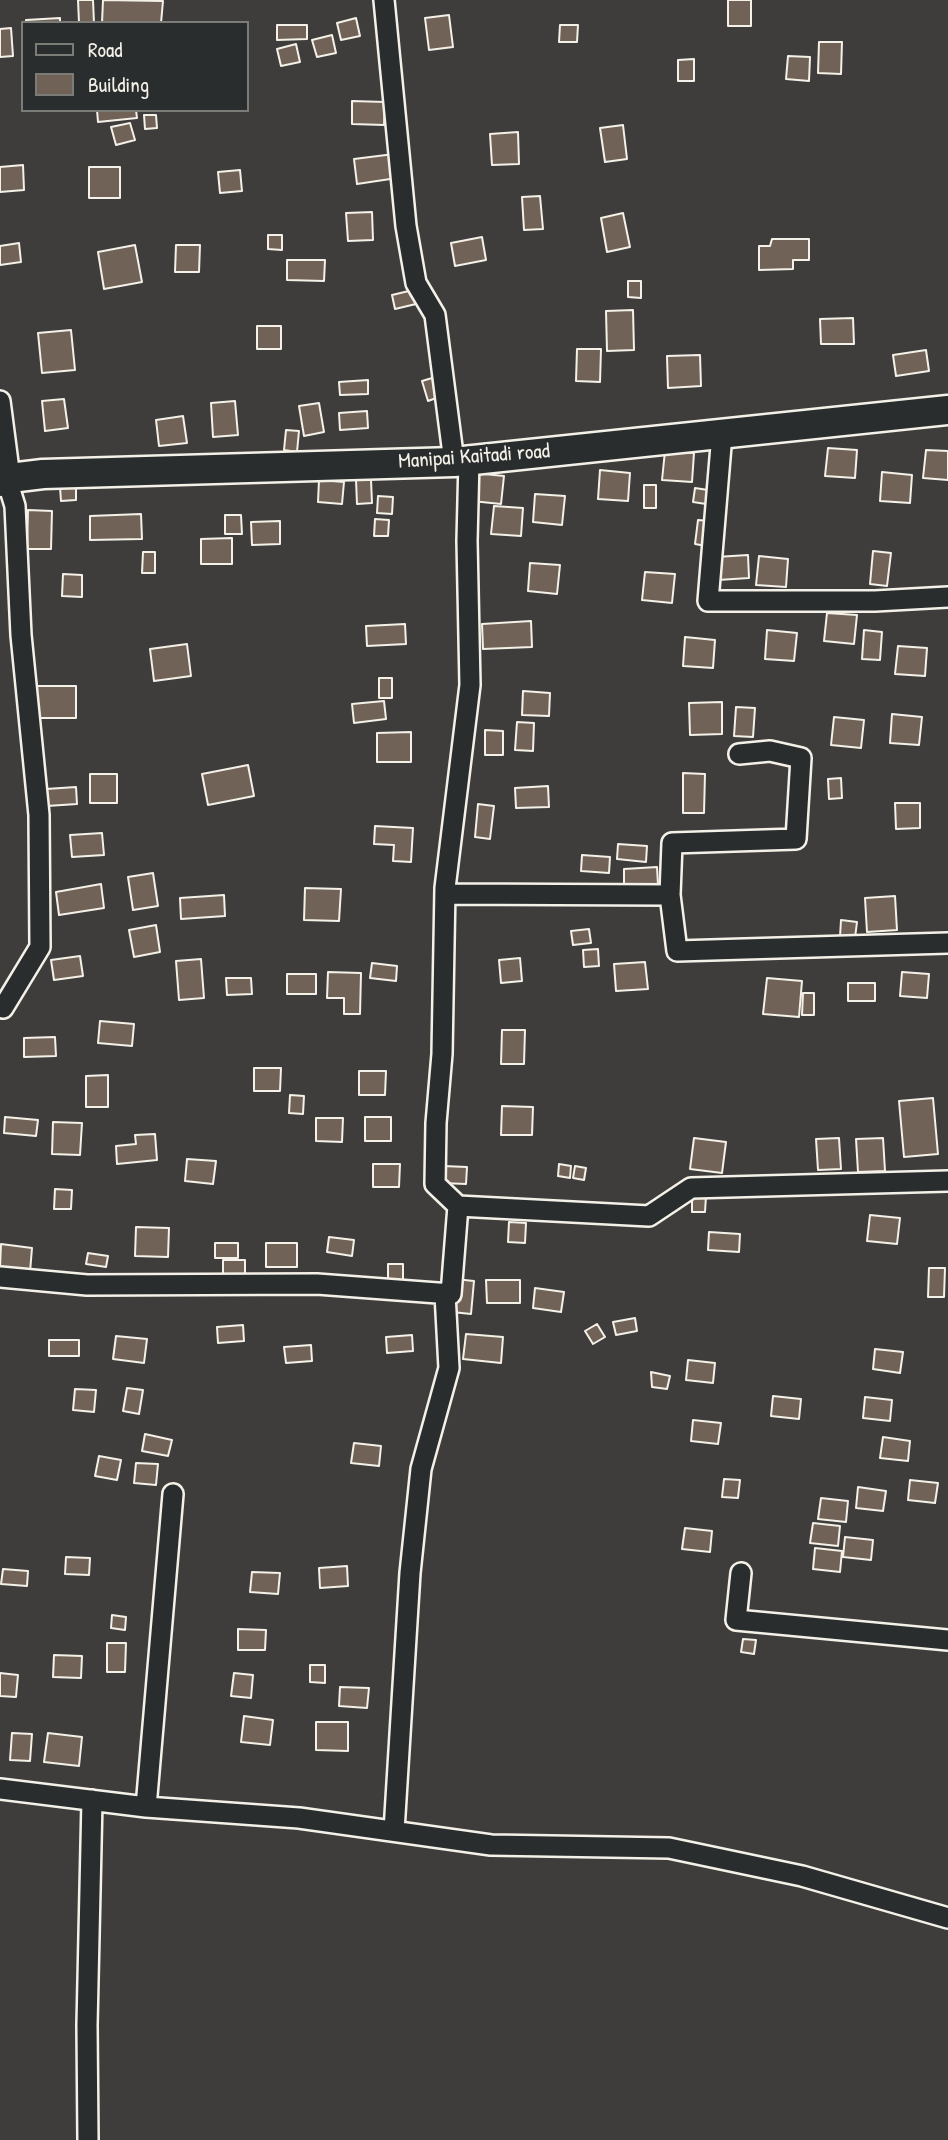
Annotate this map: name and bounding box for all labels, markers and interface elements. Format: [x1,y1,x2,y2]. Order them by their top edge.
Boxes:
legend [21,21,248,112]
text: Road [88,35,122,64]
text: Building [88,70,149,99]
street label: Manipai Kaitadi road [397,439,551,475]

